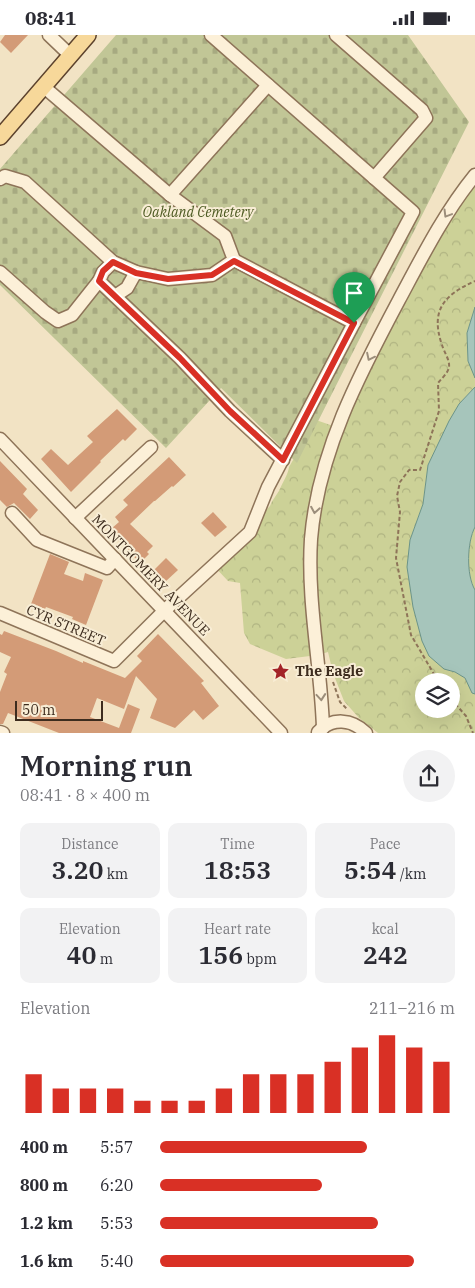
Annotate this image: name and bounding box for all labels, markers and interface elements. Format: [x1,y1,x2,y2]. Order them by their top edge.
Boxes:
text: 08:41 [25,6,76,30]
park label: Oakland Cemetery [143,203,255,221]
one-way arrow [444,209,453,218]
pin [333,272,375,323]
icon: arrive [340,279,368,307]
one-way arrow [365,352,376,361]
one-way arrow [311,505,321,514]
street label: MONTGOMERY AVENUE [88,510,214,640]
street label: CYR STREET [24,600,108,650]
place icon: The Eagle [271,661,291,681]
place label: The Eagle [295,662,363,680]
map controls [415,673,460,718]
button: layers [415,673,460,718]
one-way arrow [315,694,326,702]
scale bar [15,698,102,721]
text: 50 m [22,701,55,719]
text: Morning run [20,747,193,784]
button: share [403,750,455,802]
text: 08:41 · 8 × 400 m [20,785,150,805]
text: Distance [61,835,118,853]
text: Time [220,835,255,853]
text: Pace [370,835,401,853]
text: 3.20 [51,853,103,886]
text: 18:53 [204,853,271,886]
text: 5:54 [344,853,396,886]
text: km [103,865,128,883]
text: /km [396,865,426,883]
text: Elevation [59,920,121,938]
text: Heart rate [204,920,271,938]
text: kcal [372,920,399,938]
text: 40 [67,938,97,971]
text: 156 [198,938,243,971]
text: 242 [363,938,408,971]
text: m [97,950,113,968]
text: bpm [243,950,277,968]
text: Elevation [20,998,90,1018]
text: 211–216 m [369,998,455,1018]
text: 400 m [20,1137,68,1157]
text: 5:57 [100,1137,133,1157]
text: 800 m [20,1175,68,1195]
text: 6:20 [100,1175,133,1195]
text: 1.2 km [20,1213,73,1233]
text: 5:53 [100,1213,133,1233]
text: 1.6 km [20,1251,73,1271]
text: 5:40 [100,1251,133,1271]

